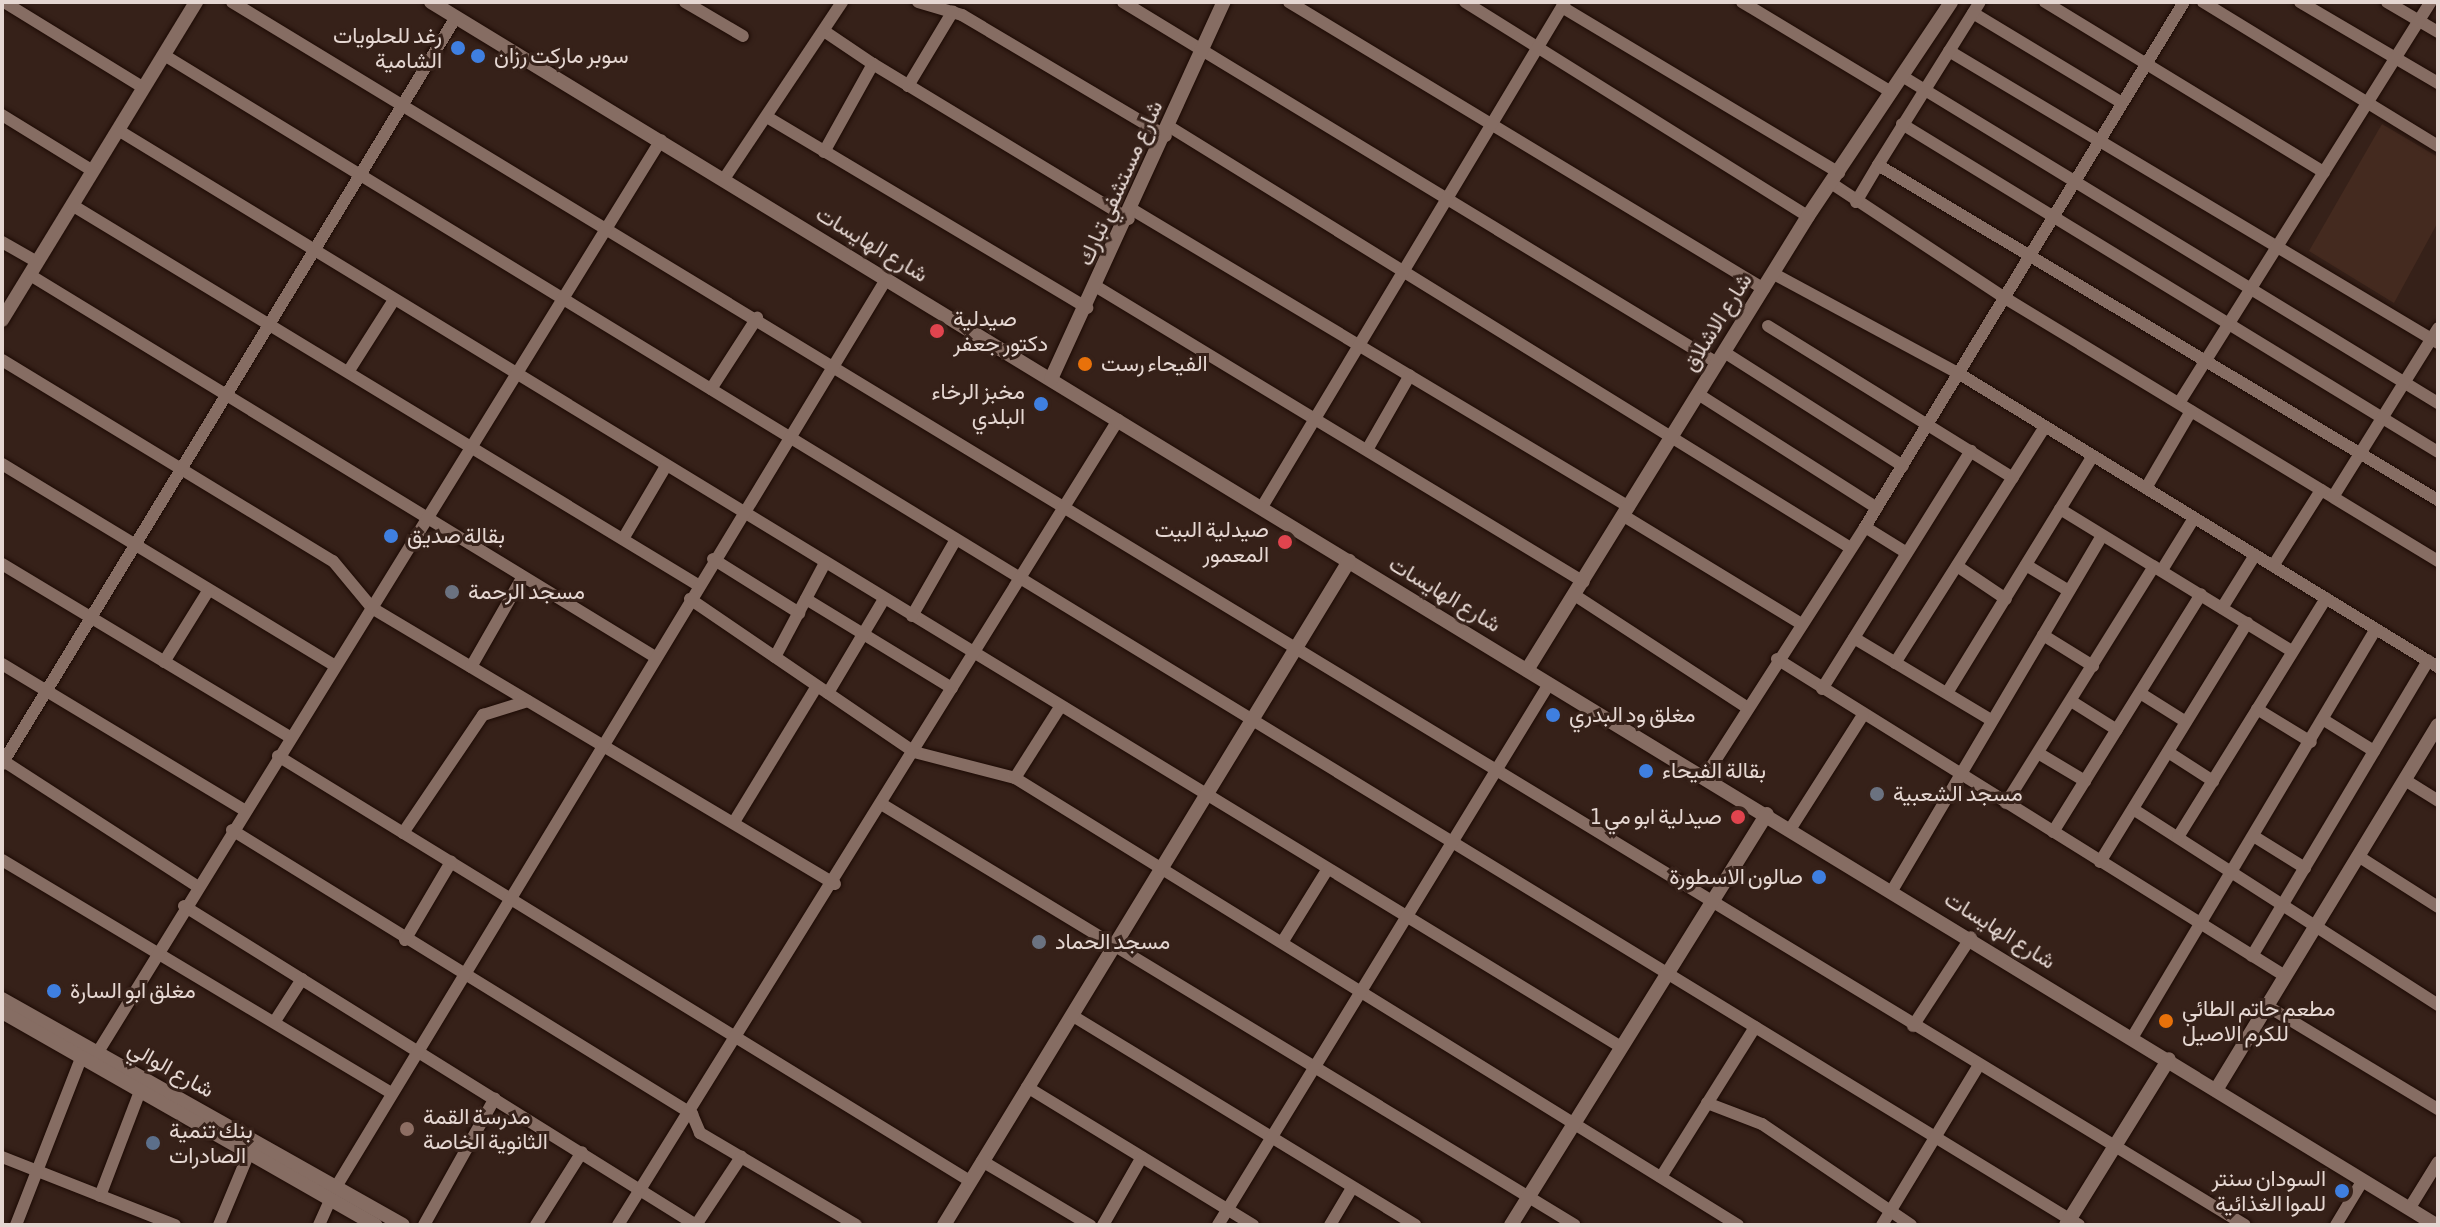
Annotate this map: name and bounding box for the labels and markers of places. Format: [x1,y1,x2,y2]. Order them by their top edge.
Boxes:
place label: رغد للحلويات الشامية [333,22,442,74]
marker: رغد للحلويات الشامية [449,39,467,57]
place label: سوبر ماركت رزان [494,43,629,69]
marker: سوبر ماركت رزان [469,47,487,65]
place label: صيدلية دكتور جعفر [953,305,1048,356]
marker: صيدلية دكتور جعفر [928,322,946,340]
place label: الفيحاء رست [1101,351,1208,377]
marker: الفيحاء رست [1076,355,1094,373]
place label: مخبز الرخاء البلدي [932,378,1025,430]
marker: مخبز الرخاء البلدي [1032,395,1050,413]
place label: صيدلية البيت المعمور [1155,516,1269,568]
place label: بقالة صديق [407,523,505,549]
marker: بقالة صديق [382,527,400,545]
marker: صيدلية البيت المعمور [1276,533,1294,551]
place label: مسجد الرحمة [468,579,585,605]
marker: مسجد الرحمة [443,583,461,601]
place label: مغلق ود البدري [1569,702,1696,728]
marker: مغلق ود البدري [1544,706,1562,724]
place label: بقالة الفيحاء [1662,758,1766,784]
marker: بقالة الفيحاء [1637,762,1655,780]
place label: مسجد الشعبية [1893,781,2023,807]
marker: مسجد الشعبية [1868,785,1886,803]
place label: صيدلية ابو مي 1 [1591,804,1722,830]
marker: صيدلية ابو مي 1 [1729,808,1747,826]
place label: صالون الاسطورة [1669,864,1803,890]
marker: صالون الاسطورة [1810,868,1828,886]
place label: مسجد الحماد [1055,929,1170,955]
marker: مسجد الحماد [1030,933,1048,951]
place label: مغلق ابو السارة [70,978,196,1004]
marker: مغلق ابو السارة [45,982,63,1000]
place label: مطعم حاتم الطائي للكرم الاصيل [2182,995,2335,1046]
marker: مطعم حاتم الطائي للكرم الاصيل [2157,1012,2175,1030]
place label: مدرسة القمة الثانوية الخاصة [423,1103,548,1154]
place label: بنك تنمية الصادرات [169,1117,253,1168]
marker: مدرسة القمة الثانوية الخاصة [398,1120,416,1138]
marker: بنك تنمية الصادرات [144,1134,162,1152]
place label: السودان سنتر للموا الغذائية [2212,1165,2326,1216]
marker: السودان سنتر للموا الغذائية [2333,1182,2351,1200]

